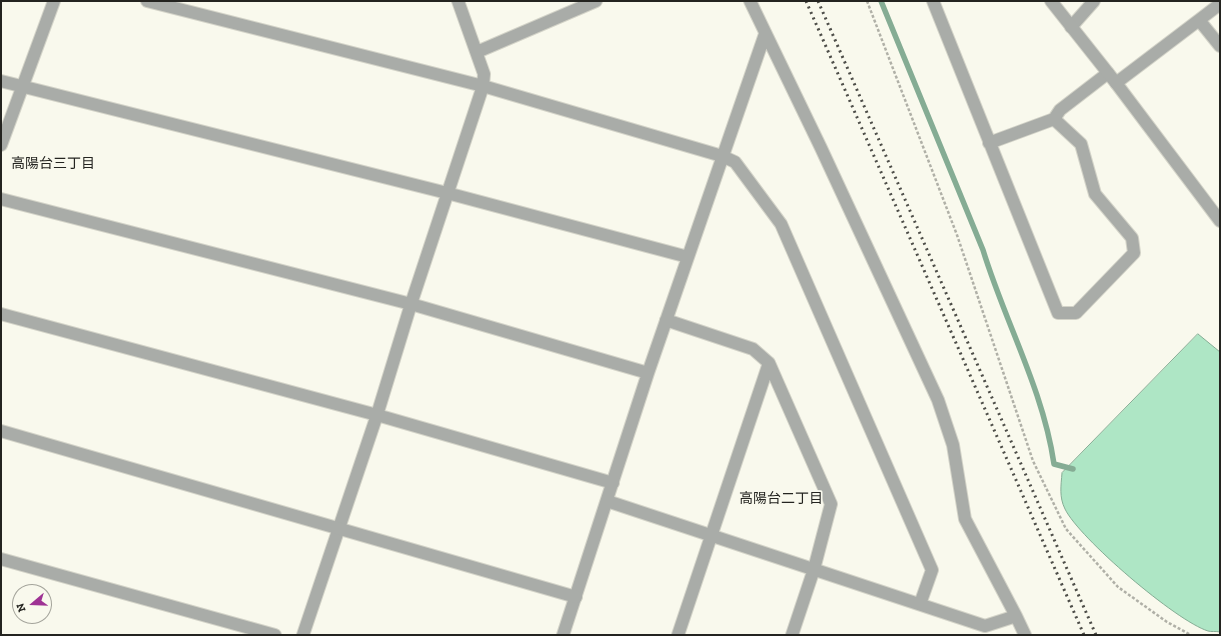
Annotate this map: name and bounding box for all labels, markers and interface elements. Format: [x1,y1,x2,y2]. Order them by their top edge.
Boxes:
district label: 高陽台三丁目 [11,156,95,172]
district label: 高陽台二丁目 [739,491,823,507]
north arrow [12,584,52,624]
text: N [14,602,29,614]

